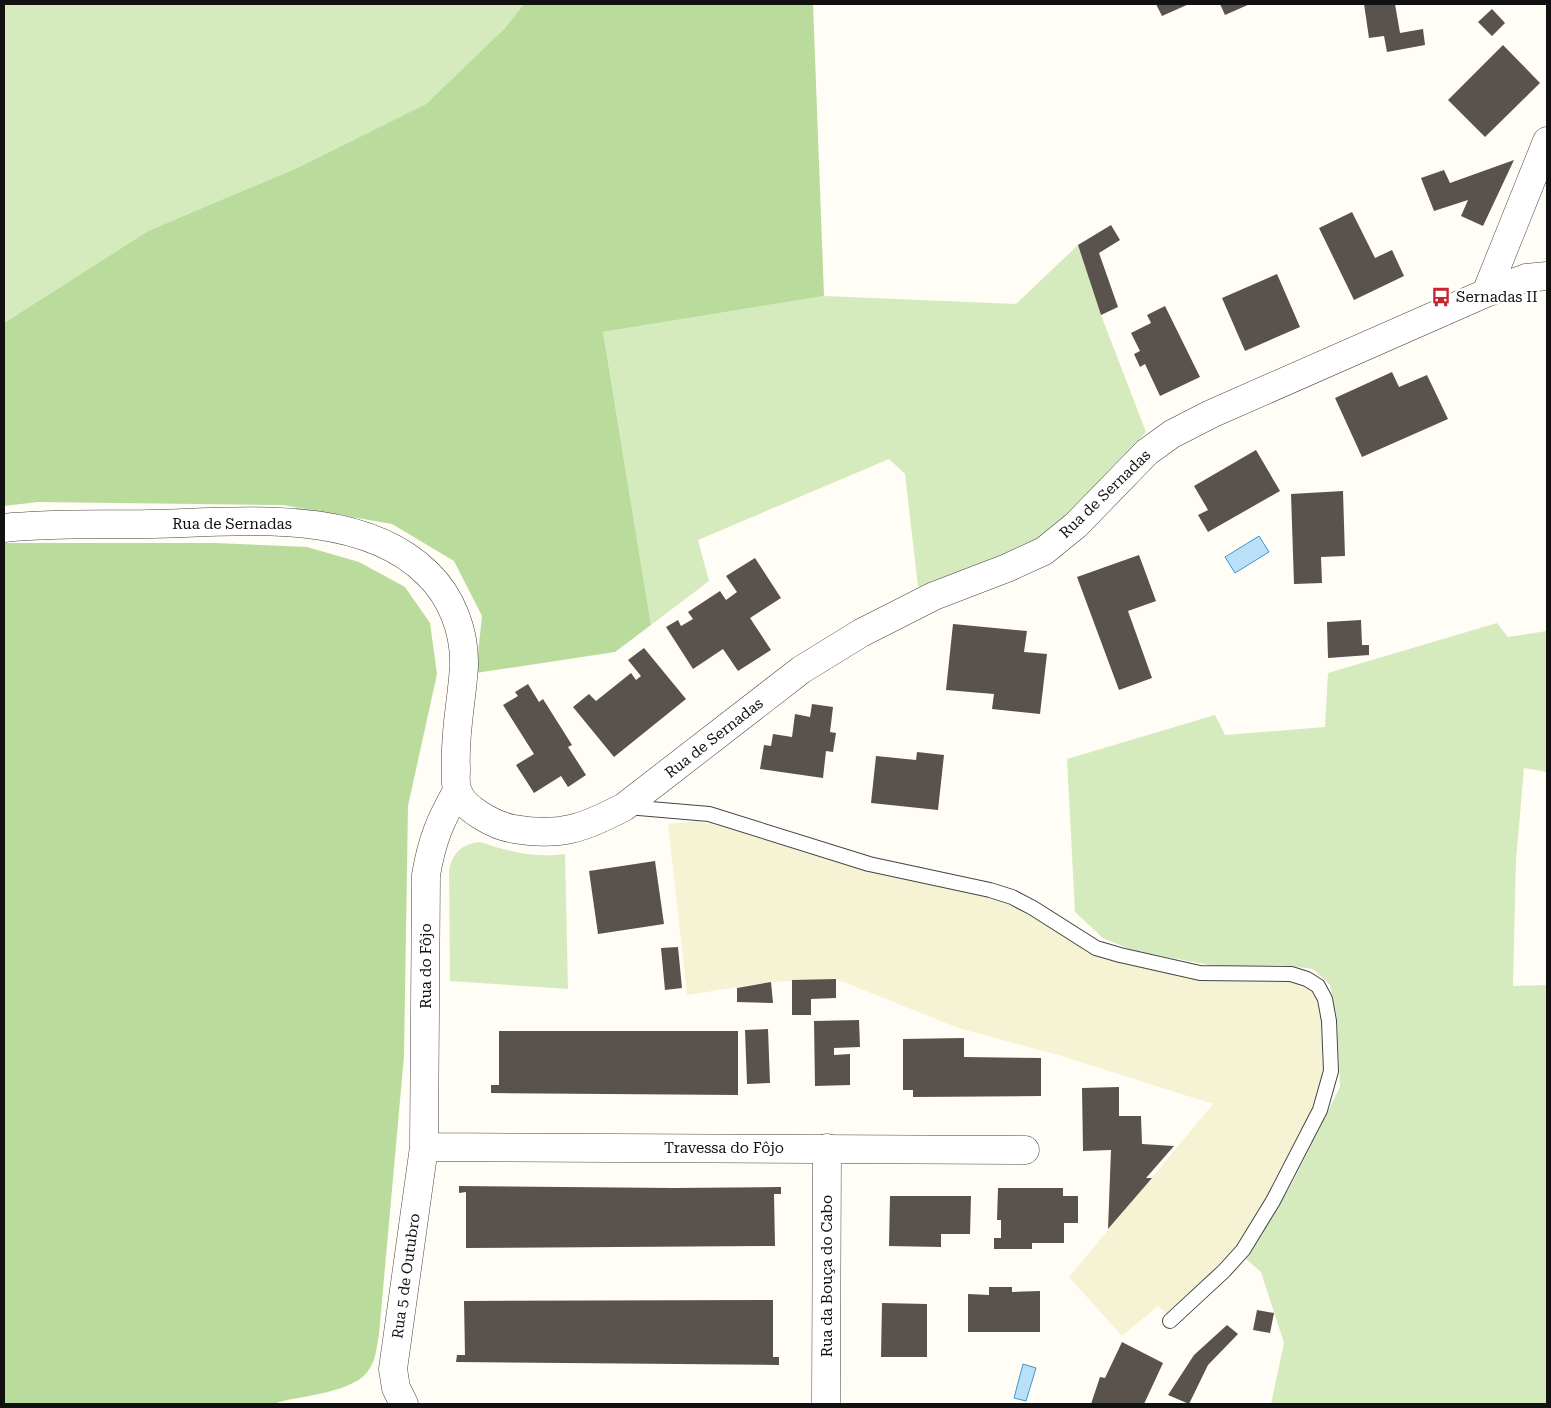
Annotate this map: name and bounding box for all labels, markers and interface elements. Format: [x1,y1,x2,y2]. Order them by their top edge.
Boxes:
bus stop icon: Sernadas II [1430,286,1452,308]
place label: Sernadas II [1456,288,1538,306]
street label: Rua de Sernadas [1056,446,1154,542]
street label: Rua de Sernadas [172,515,292,533]
street label: Rua de Sernadas [661,694,767,782]
street label: Rua do Fôjo [417,923,435,1009]
street label: Travessa do Fôjo [664,1139,784,1157]
street label: Rua da Bouça do Cabo [818,1195,836,1357]
street label: Rua 5 de Outubro [388,1212,424,1340]

